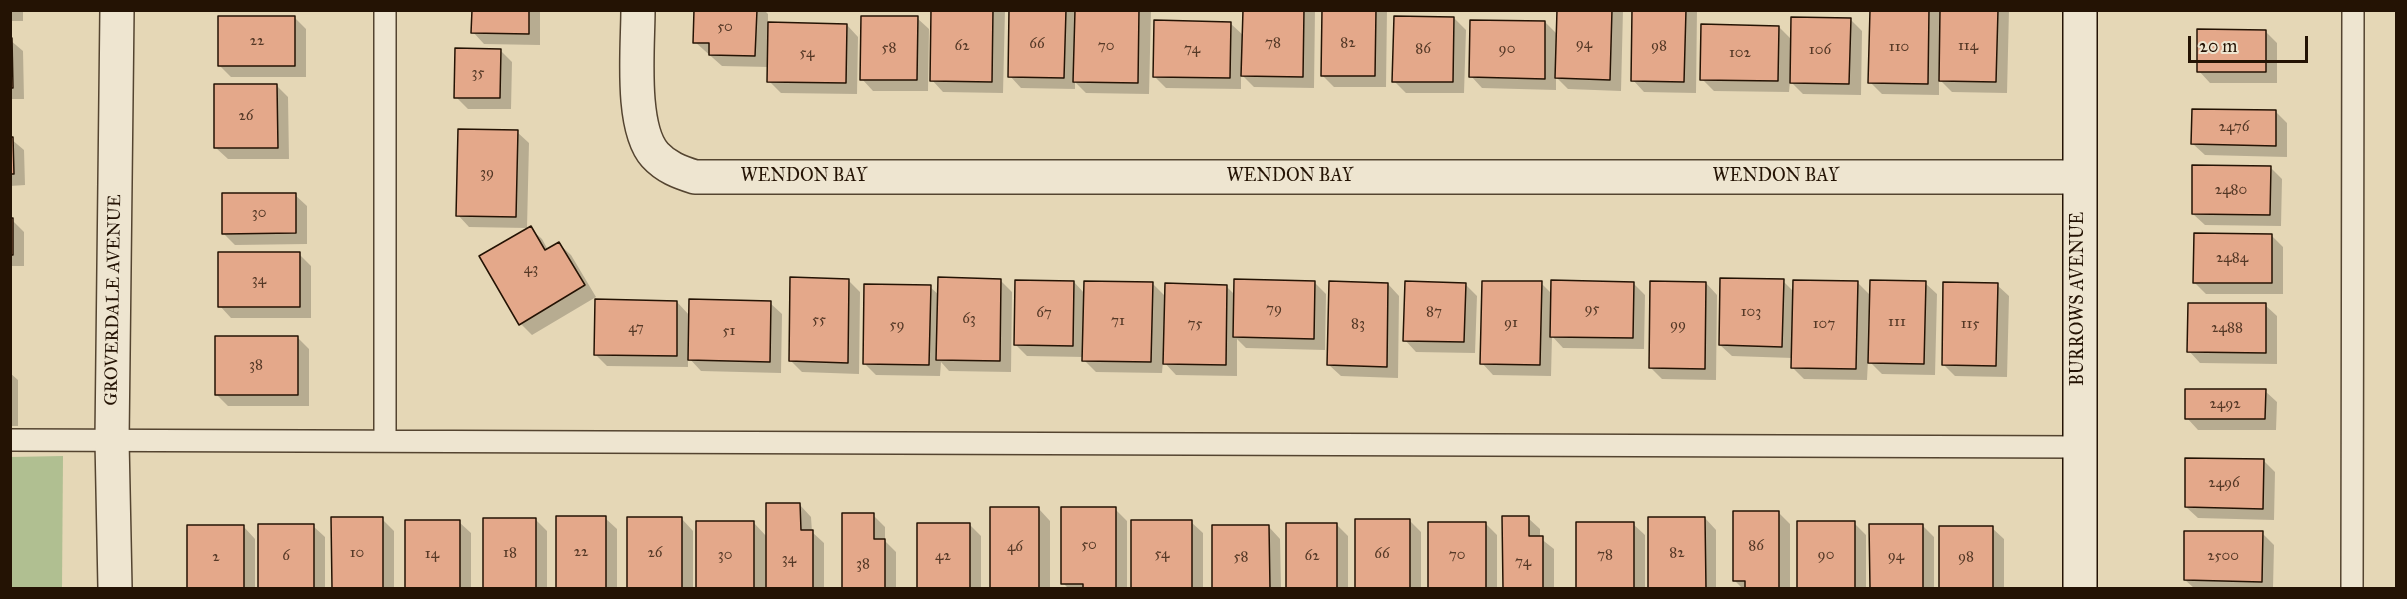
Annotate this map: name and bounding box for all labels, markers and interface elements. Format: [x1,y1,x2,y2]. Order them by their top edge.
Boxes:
house number: 50 [717,18,733,36]
scale bar [2191,24,2311,62]
house number: 22 [250,32,264,50]
house number: 78 [1265,34,1281,52]
house number: 82 [1340,34,1356,52]
house number: 66 [1029,35,1045,53]
house number: 94 [1576,35,1592,53]
text: 20 m [2199,35,2237,57]
house number: 62 [954,37,970,55]
house number: 70 [1098,37,1114,55]
house number: 98 [1651,37,1667,55]
house number: 114 [1958,37,1978,55]
house number: 110 [1889,38,1909,56]
house number: 58 [882,39,896,57]
house number: 74 [1184,40,1200,58]
house number: 86 [1415,40,1431,58]
house number: 90 [1499,40,1515,58]
house number: 106 [1809,41,1831,59]
house number: 54 [800,44,814,62]
house number: 102 [1729,44,1751,62]
house number: 35 [472,64,484,82]
house number: 26 [238,107,254,125]
house number: 2476 [2219,118,2249,136]
house number: 39 [480,164,494,182]
street label: WENDON BAY [740,166,868,188]
street label: WENDON BAY [1226,166,1354,188]
street label: WENDON BAY [1712,166,1840,188]
house number: 2480 [2215,181,2247,199]
street label: GROVERDALE AVENUE [101,194,127,406]
house number: 30 [252,204,266,222]
street label: BURROWS AVENUE [2068,212,2090,386]
house number: 2484 [2216,249,2248,267]
house number: 43 [524,260,538,278]
house number: 34 [252,271,266,289]
house number: 79 [1266,300,1282,318]
house number: 95 [1584,300,1600,318]
house number: 87 [1426,303,1442,321]
house number: 103 [1741,303,1761,321]
house number: 67 [1036,304,1052,322]
house number: 63 [962,310,976,328]
house number: 55 [812,311,826,329]
house number: 71 [1111,312,1125,330]
house number: 111 [1888,313,1906,331]
house number: 91 [1504,314,1518,332]
house number: 75 [1188,315,1202,333]
house number: 83 [1351,315,1365,333]
house number: 107 [1813,315,1835,333]
house number: 115 [1961,315,1979,333]
house number: 59 [889,316,905,334]
house number: 99 [1670,316,1686,334]
house number: 47 [628,319,644,337]
house number: 2488 [2211,319,2243,337]
house number: 51 [723,322,735,340]
house number: 38 [249,356,263,374]
house number: 2492 [2209,395,2241,413]
house number: 2496 [2208,474,2240,492]
house number: 50 [1081,536,1097,554]
house number: 86 [1748,537,1764,555]
house number: 46 [1007,538,1023,556]
house number: 22 [574,543,588,561]
house number: 10 [350,544,364,562]
house number: 18 [503,544,517,562]
house number: 26 [647,544,663,562]
house number: 82 [1669,544,1685,562]
house number: 14 [425,545,439,563]
house number: 54 [1155,545,1169,563]
house number: 66 [1374,545,1390,563]
house number: 30 [718,546,732,564]
house number: 70 [1449,546,1465,564]
house number: 78 [1597,546,1613,564]
house number: 90 [1818,546,1834,564]
house number: 6 [282,547,290,565]
house number: 42 [935,547,951,565]
house number: 62 [1304,547,1320,565]
house number: 94 [1888,547,1904,565]
house number: 2500 [2207,547,2239,565]
house number: 2 [212,548,220,566]
house number: 58 [1234,548,1248,566]
house number: 98 [1958,548,1974,566]
house number: 34 [782,550,796,568]
house number: 74 [1515,553,1531,571]
house number: 38 [856,555,870,573]

